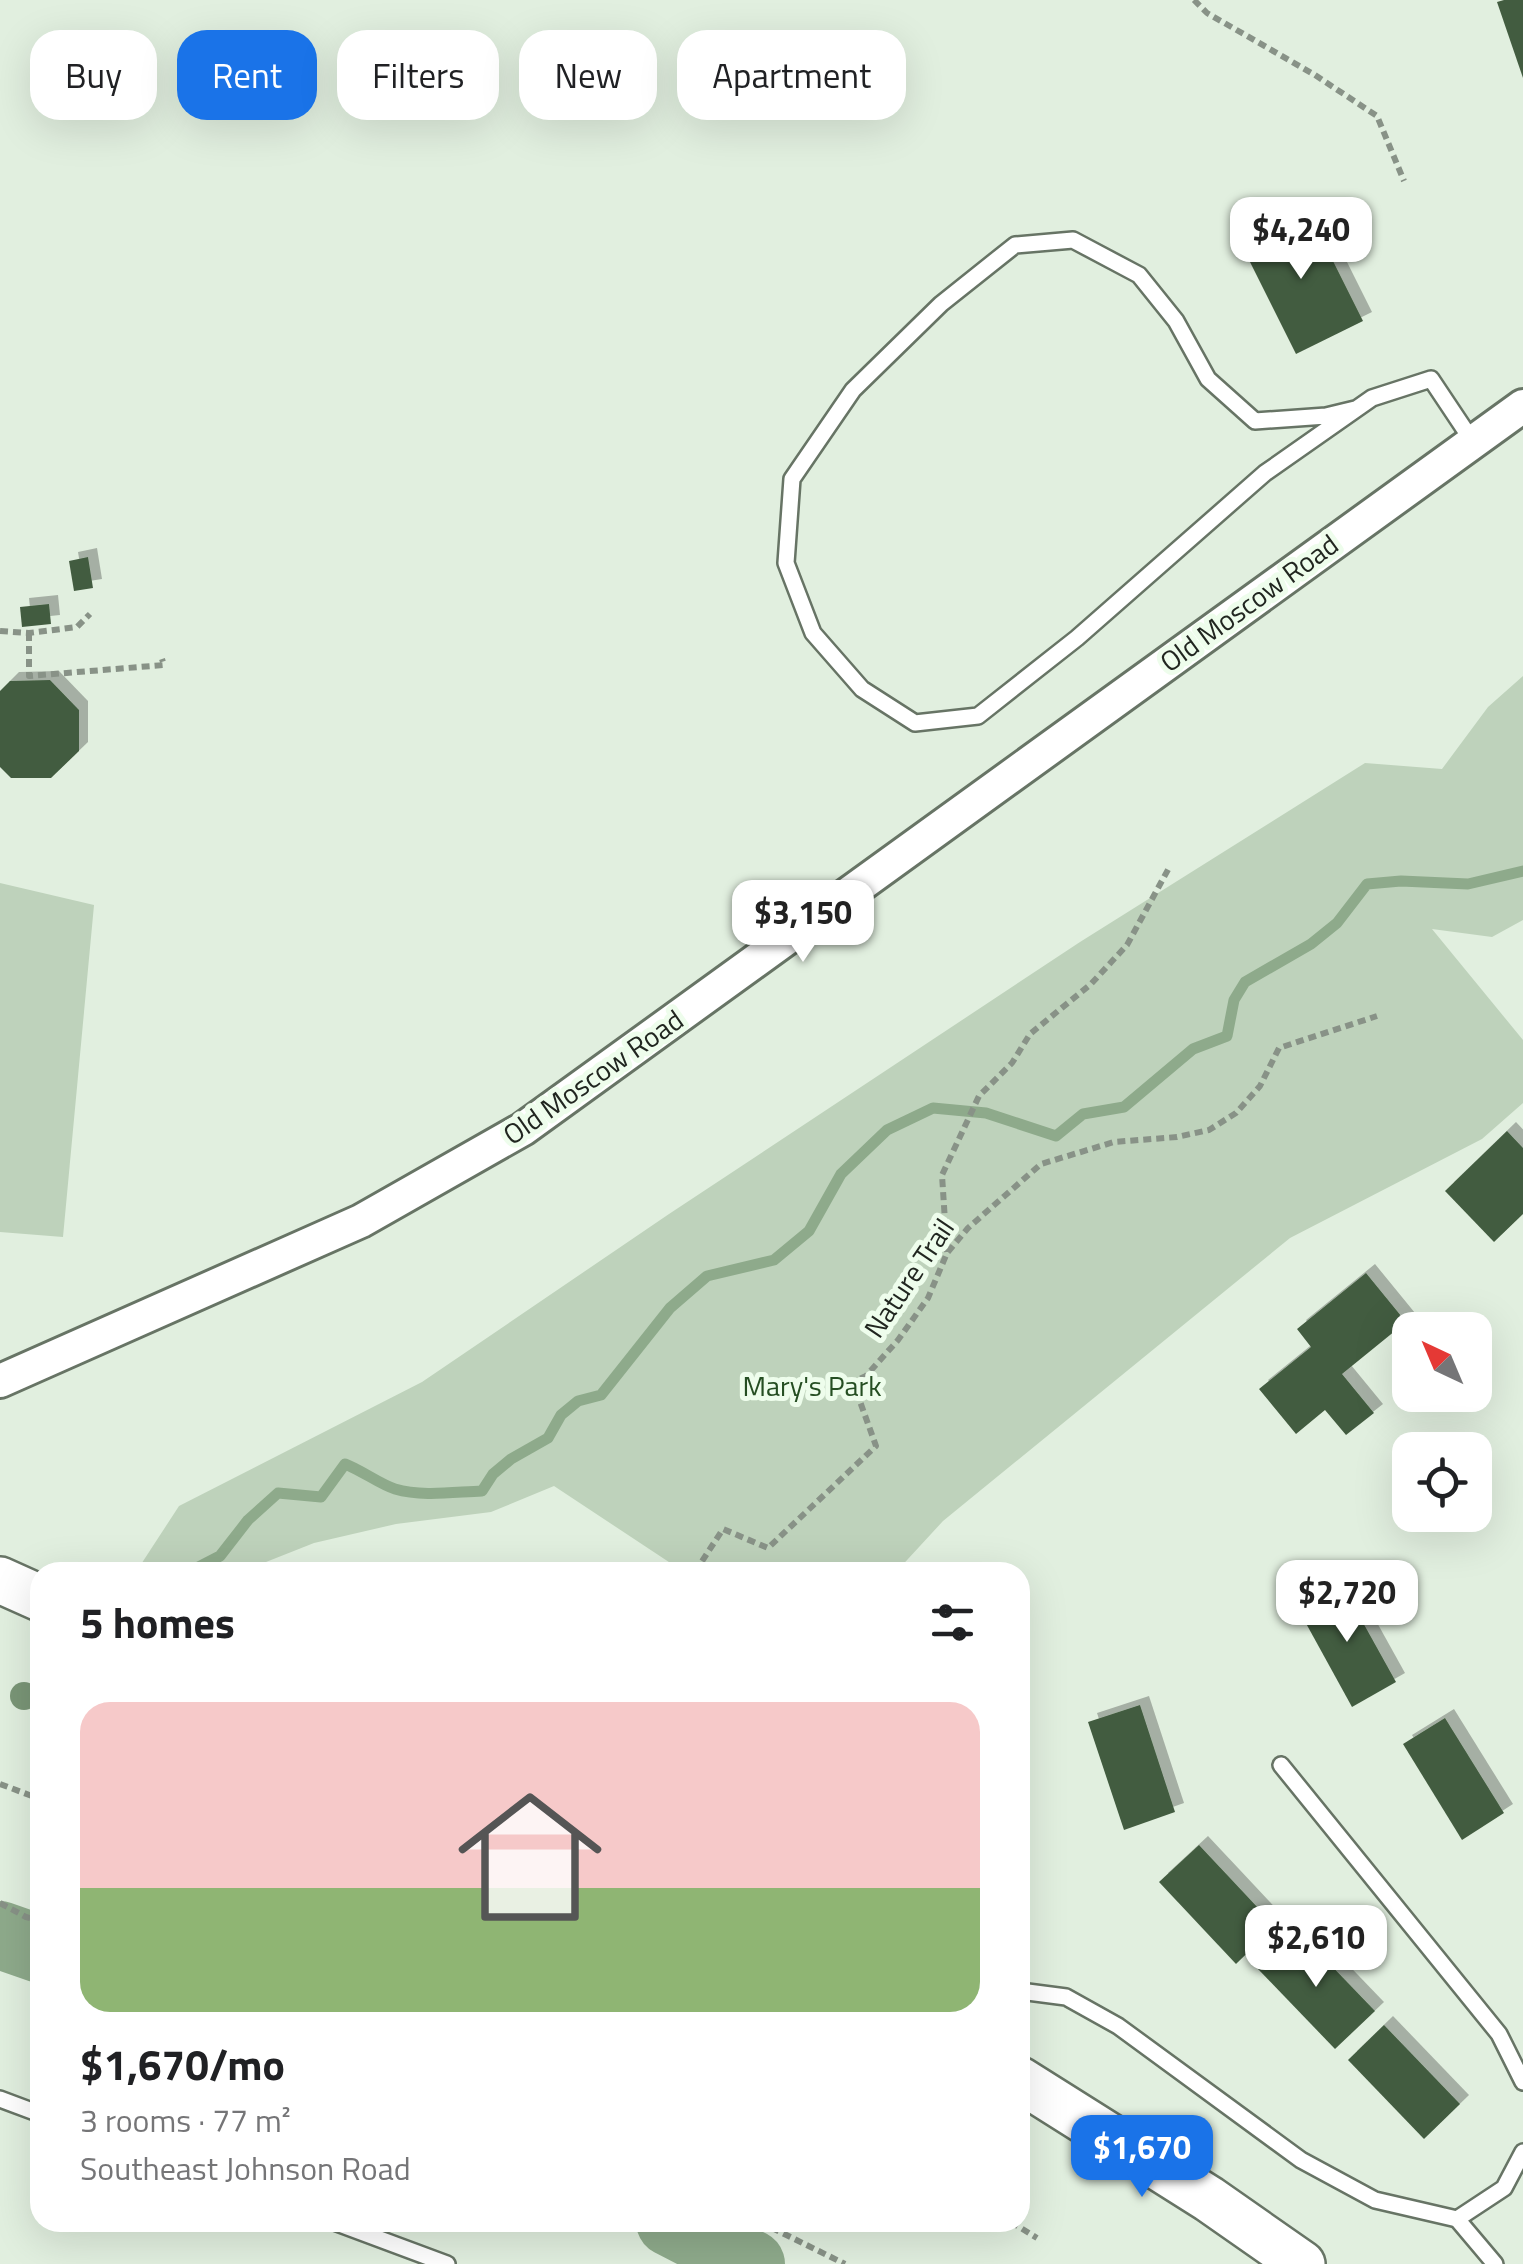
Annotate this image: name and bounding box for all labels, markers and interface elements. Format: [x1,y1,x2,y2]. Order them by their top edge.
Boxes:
chip: Buy [30,30,157,120]
chip: Rent [177,30,317,120]
chip: Filters [337,30,499,120]
chip: New [519,30,657,120]
chip: Apartment [677,30,906,120]
pin: $4,240 [1220,197,1382,282]
text: $4,240 [1252,205,1350,253]
street label: Old Moscow Road [1150,523,1347,682]
pin: $3,150 [722,880,884,965]
text: $3,150 [754,888,852,936]
street label: Old Moscow Road [494,998,692,1155]
street label: Nature Trail [853,1209,964,1346]
north arrow [1392,1312,1492,1412]
map controls [1392,1312,1492,1532]
park label: Mary's Park [742,1364,882,1407]
button: locate [1392,1432,1492,1532]
pin: $2,720 [1266,1560,1428,1645]
text: $2,720 [1298,1568,1396,1616]
text: 5 homes [80,1590,235,1654]
icon: filters [925,1595,980,1650]
icon: home [440,1767,620,1947]
pin: $2,610 [1235,1905,1397,1990]
text: $2,610 [1267,1913,1365,1961]
text: $1,670/mo [80,2032,285,2096]
text: 3 rooms · 77 m² [80,2096,291,2144]
pin: $1,670 [1061,2115,1223,2200]
text: $1,670 [1093,2123,1191,2171]
text: Southeast Johnson Road [80,2144,411,2192]

